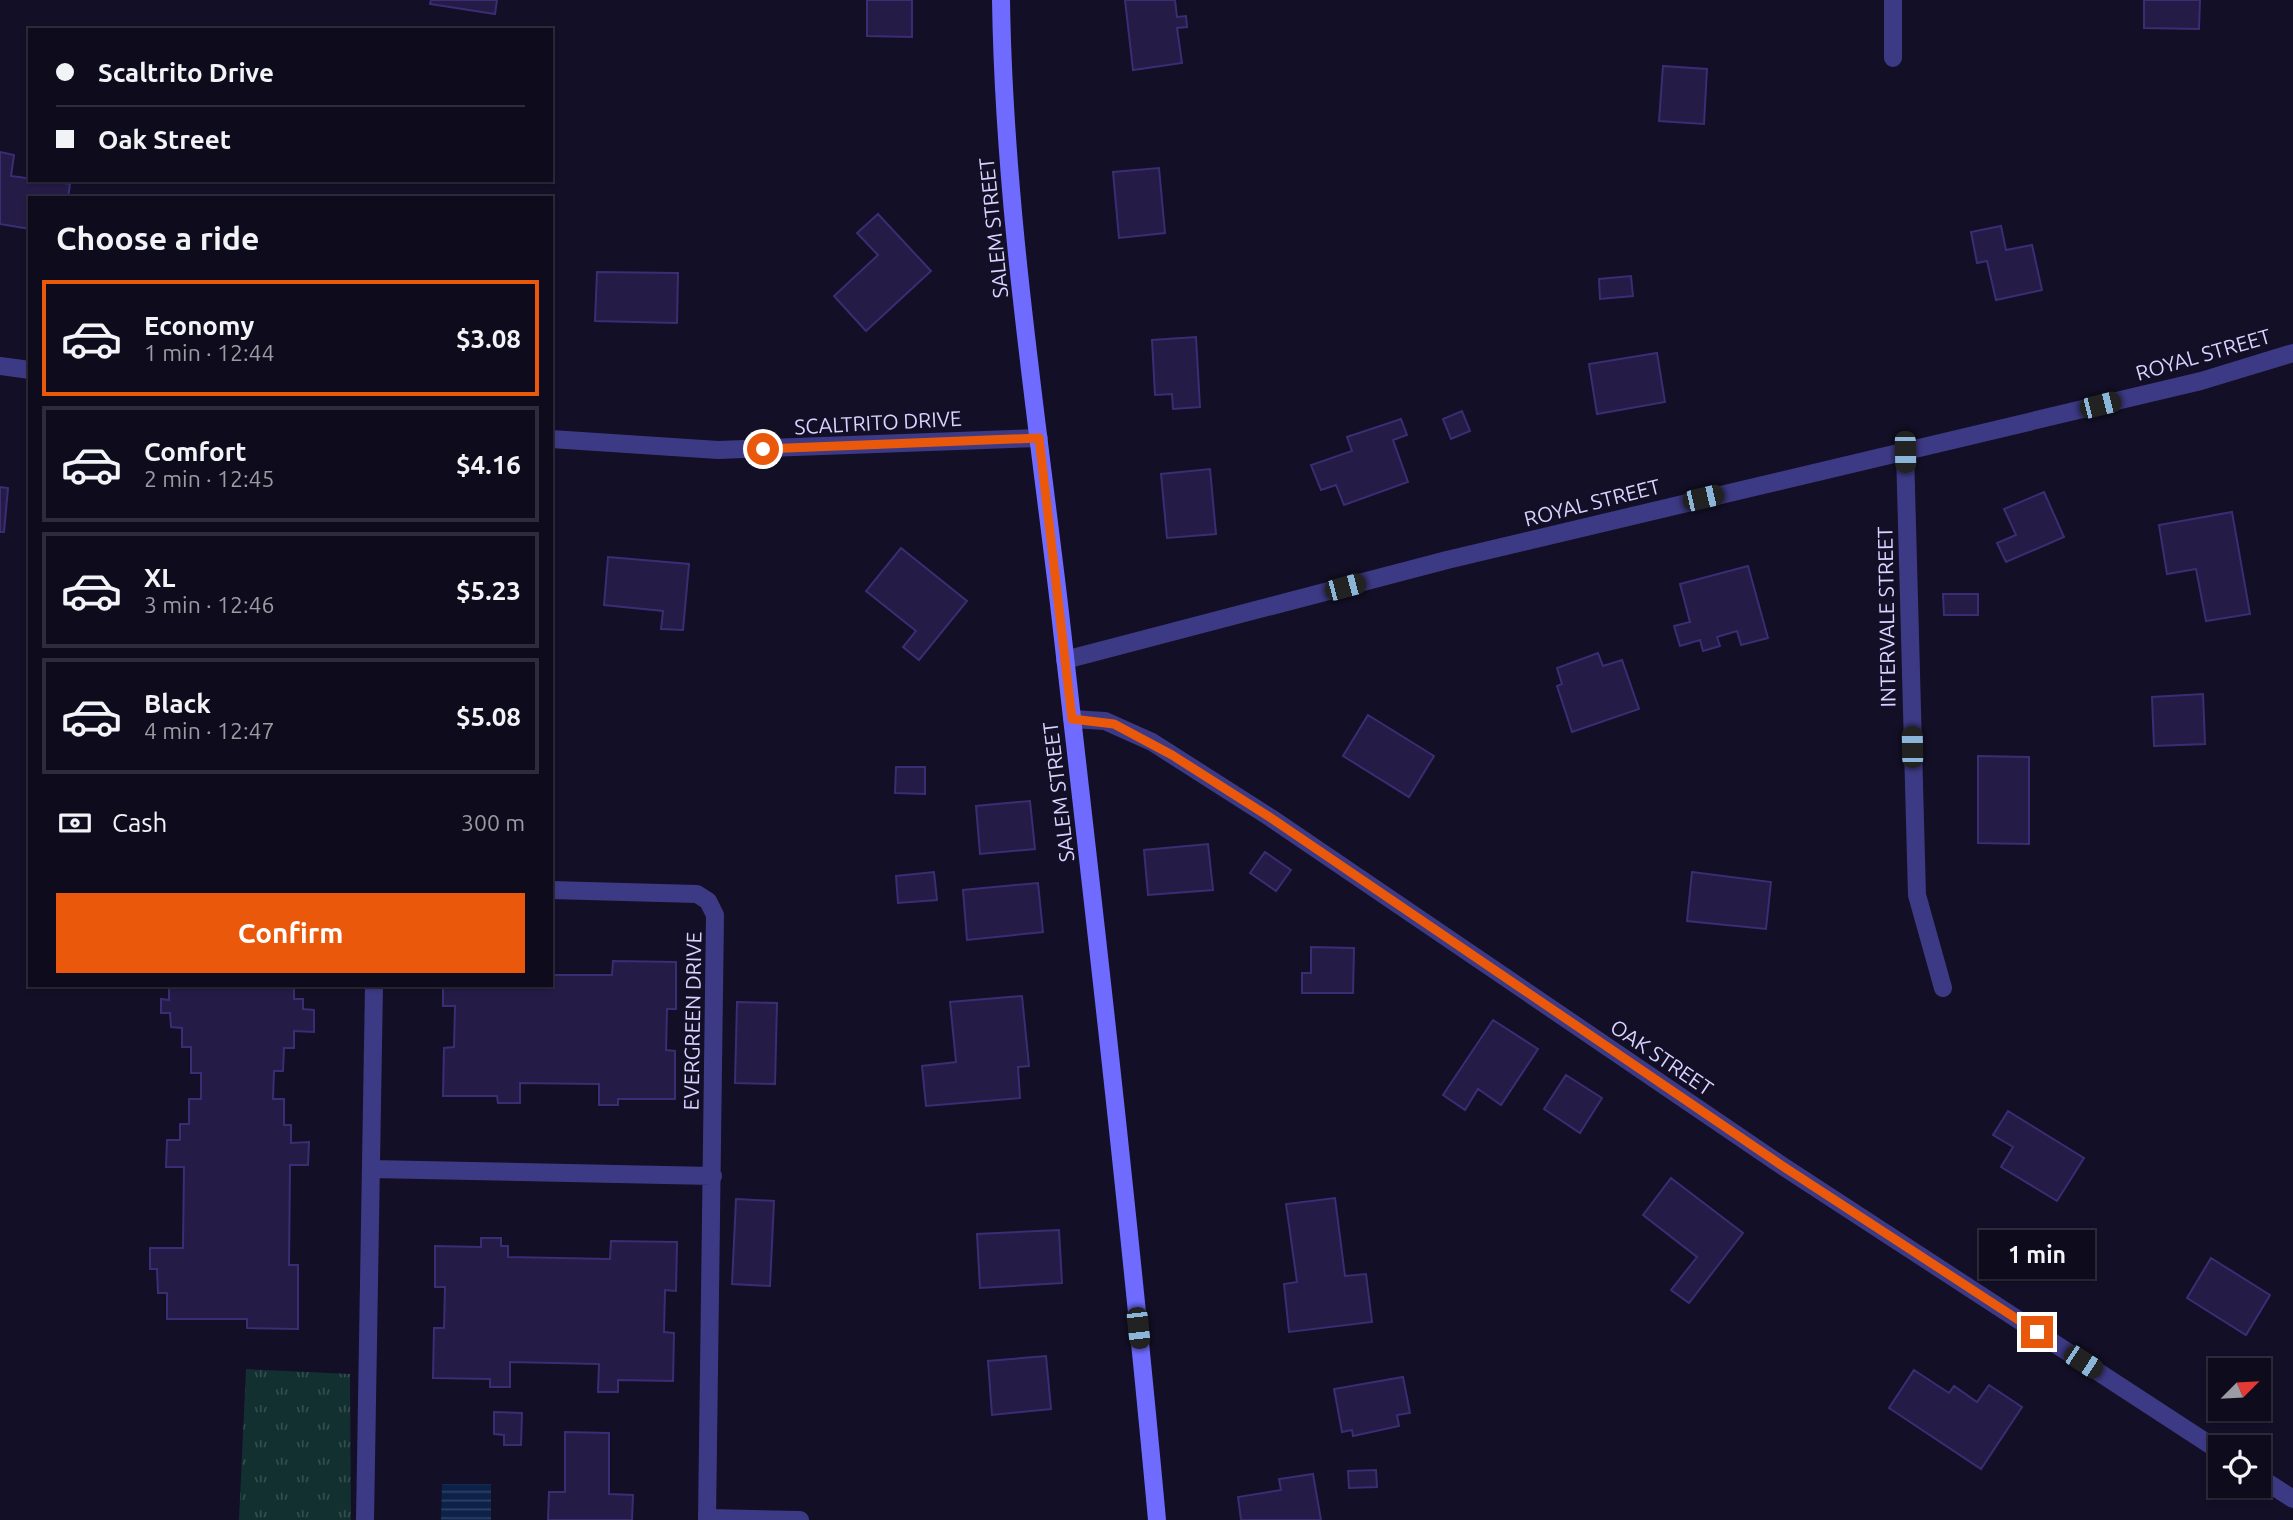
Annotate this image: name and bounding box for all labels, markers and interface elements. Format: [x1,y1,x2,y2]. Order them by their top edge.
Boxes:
text: Scaltrito Drive [98,58,274,87]
text: Oak Street [98,125,231,154]
street label: SALEM STREET [974,156,1012,299]
text: Choose a ride [56,220,259,256]
icon: car [60,307,123,370]
text: Economy [144,311,254,340]
street label: ROYAL STREET [2133,323,2274,385]
text: $3.08 [456,324,521,353]
text: 1 min · 12:44 [144,340,275,365]
car [2078,390,2123,420]
street label: SCALTRITO DRIVE [794,406,962,438]
car [1895,431,1916,473]
icon: car [60,433,123,496]
route start [747,433,779,465]
text: Comfort [144,437,247,466]
text: $4.16 [456,450,521,479]
text: 2 min · 12:45 [144,466,275,491]
street label: ROYAL STREET [1521,473,1663,531]
car [1681,483,1726,513]
street label: INTERVALE STREET [1872,526,1900,708]
icon: car [60,559,123,622]
text: XL [144,563,175,592]
car [1322,571,1369,603]
text: $5.23 [456,576,521,605]
text: 3 min · 12:46 [144,592,275,617]
icon: car [60,685,123,748]
text: Black [144,689,211,718]
text: $5.08 [456,702,521,731]
text: 4 min · 12:47 [144,718,275,743]
street label: SALEM STREET [1037,720,1079,864]
car [1902,726,1923,768]
icon: cash [56,804,94,842]
text: Cash [112,808,167,837]
text: 300 m [461,810,525,835]
button: Confirm [56,893,525,973]
street label: EVERGREEN DRIVE [678,931,706,1111]
street label: OAK STREET [1606,1014,1718,1100]
callout: 1 min [1979,1230,2095,1280]
text: 1 min [2008,1242,2066,1267]
car [1126,1306,1151,1350]
route end [2021,1316,2053,1348]
car [2060,1342,2107,1382]
north arrow [2208,1358,2272,1421]
map controls [2208,1358,2271,1498]
button: locate [2208,1435,2271,1498]

